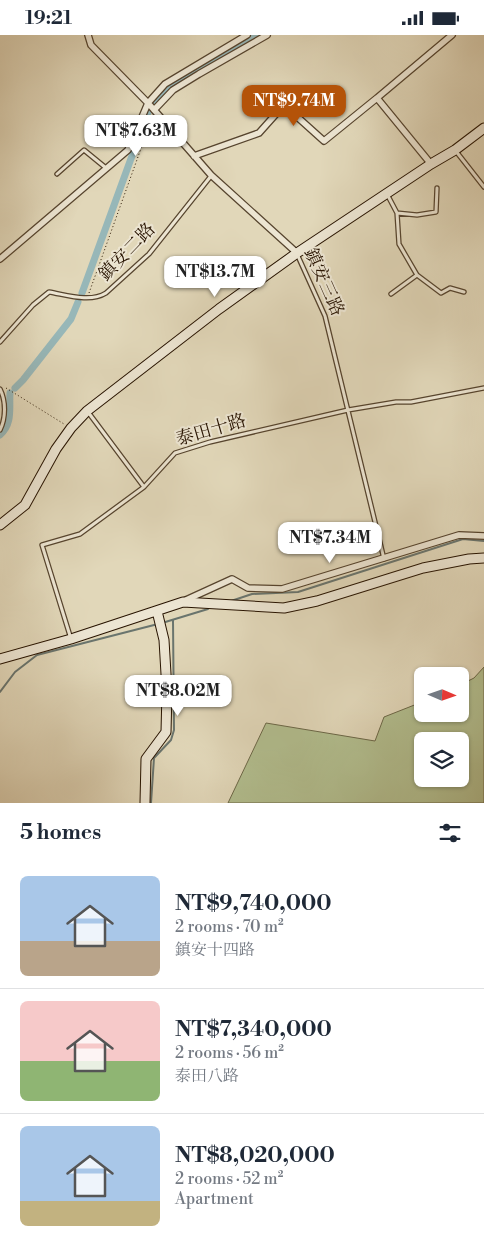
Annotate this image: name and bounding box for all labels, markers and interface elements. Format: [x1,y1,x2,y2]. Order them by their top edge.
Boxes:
text: 19:21 [25,6,72,30]
pin: NT$9.74M [242,84,346,127]
text: NT$9.74M [253,91,335,111]
pin: NT$7.63M [84,115,188,157]
text: NT$7.63M [95,121,177,141]
street label: 鎮安二路 [94,218,160,286]
street label: 鎮安三路 [299,244,349,320]
pin: NT$13.7M [163,255,267,298]
text: NT$13.7M [175,262,255,282]
street label: 泰田十路 [173,409,249,451]
pin: NT$7.34M [278,521,382,564]
text: NT$7.34M [289,528,371,548]
north arrow [414,667,469,723]
map controls [414,667,469,787]
pin: NT$8.02M [126,675,230,717]
text: NT$8.02M [136,681,220,701]
button: layers [414,732,469,787]
icon: filters [436,819,464,847]
text: 5 homes [20,820,101,846]
text: NT$9,740,000 [175,891,332,917]
icon: home [60,896,120,956]
text: 2 rooms · 70 m² [175,917,284,937]
text: 鎮安十四路 [175,940,255,960]
text: NT$7,340,000 [175,1017,332,1043]
icon: home [60,1021,120,1081]
text: 2 rooms · 56 m² [175,1043,284,1063]
text: 泰田八路 [175,1066,239,1086]
text: NT$8,020,000 [175,1143,335,1169]
icon: home [60,1146,120,1206]
text: 2 rooms · 52 m² [175,1169,283,1189]
text: Apartment [175,1189,254,1209]

